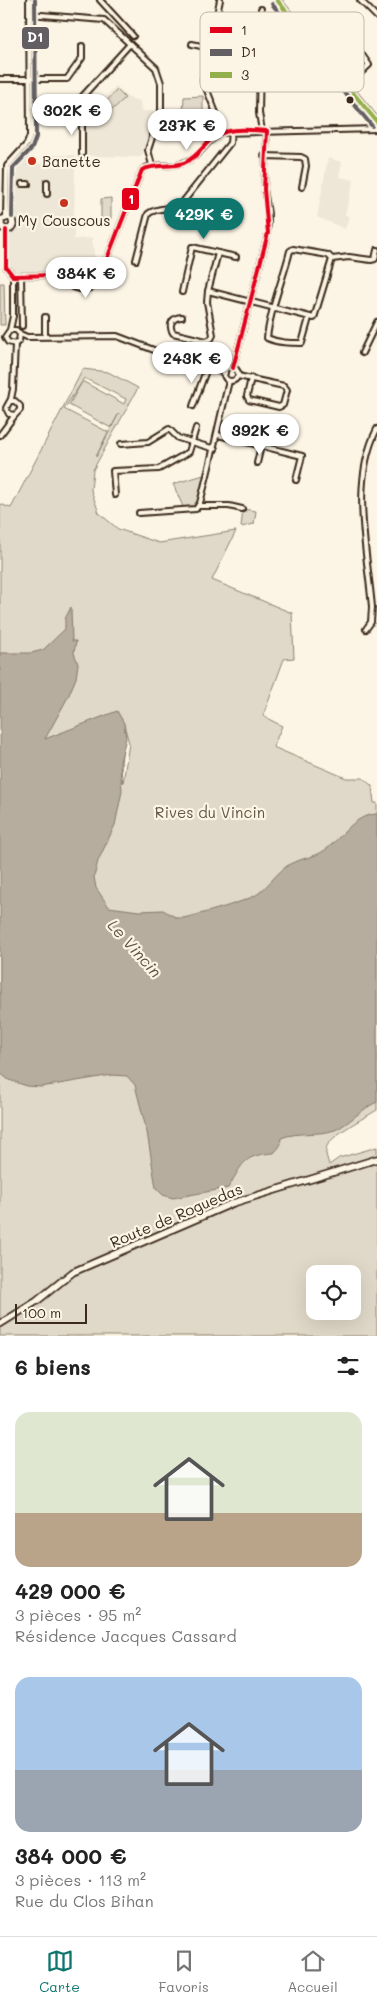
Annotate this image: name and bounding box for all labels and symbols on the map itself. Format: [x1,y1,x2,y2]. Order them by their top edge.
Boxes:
legend [200,12,364,92]
text: 1 [241,20,247,39]
line badge: D1 [21,26,50,50]
text: D1 [27,27,43,46]
text: D1 [241,42,257,61]
text: 3 [241,65,249,84]
pin: 302K € [31,94,113,136]
unlabelled marker [345,95,355,105]
pin: 237K € [146,108,228,151]
place label: Banette [42,151,101,171]
marker: Banette [26,155,38,167]
line badge: 1 [121,187,140,211]
text: 1 [128,189,134,208]
marker: My Couscous [58,197,70,209]
pin: 429K € [163,198,245,240]
place label: My Couscous [18,210,110,230]
pin: 384K € [45,256,127,299]
pin: 243K € [151,342,233,384]
pin: 392K € [219,414,301,456]
park label: Rives du Vincin [155,802,265,822]
water label: Le Vincin [103,915,167,982]
street label: Route de Roguedas [107,1178,245,1252]
scale bar [15,1301,88,1324]

